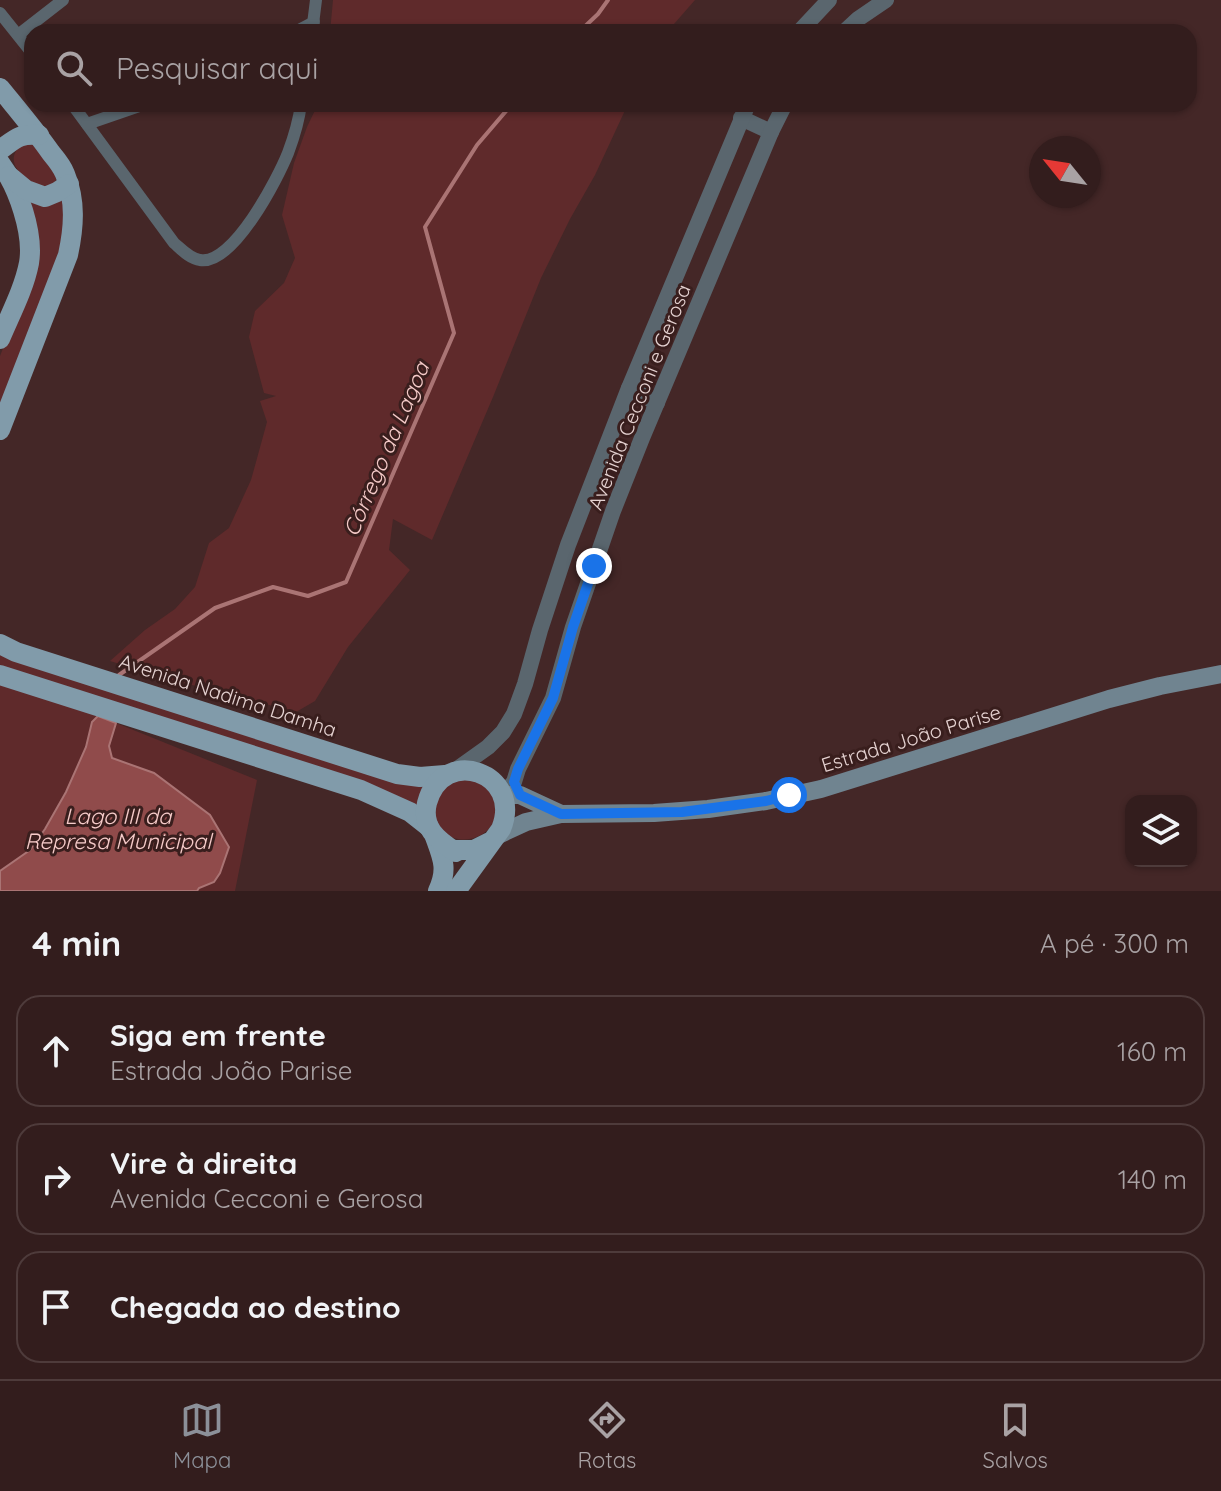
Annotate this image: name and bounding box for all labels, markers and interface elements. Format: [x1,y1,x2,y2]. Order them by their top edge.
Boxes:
search box [24,24,1197,112]
icon: search [52,46,96,90]
text: Pesquisar aqui [116,49,318,87]
north arrow [1029,136,1101,208]
street label: Avenida Cecconi e Gerosa [582,281,696,513]
water label: Córrego da Lagoa [337,356,436,540]
route end [576,548,612,584]
street label: Avenida Nadima Damha [116,648,340,742]
street label: Estrada João Parise [818,699,1004,777]
route start [771,777,807,813]
map controls [1125,795,1197,867]
button: layers [1125,795,1197,867]
water label: Lago III da Represa Municipal [25,802,214,855]
text: 4 min [32,922,121,965]
text: A pé · 300 m [1040,927,1189,960]
text: Siga em frente [110,1016,326,1054]
icon: ahead [34,1029,78,1073]
text: 160 m [1117,1035,1187,1068]
text: Estrada João Parise [110,1054,353,1087]
text: Vire à direita [110,1144,297,1182]
icon: right [34,1157,78,1201]
text: 140 m [1118,1163,1187,1196]
text: Avenida Cecconi e Gerosa [110,1182,423,1215]
icon: arrive [34,1285,78,1329]
text: Chegada ao destino [110,1288,401,1326]
tab: Mapa [173,1398,231,1474]
tab: Rotas [577,1398,636,1474]
tab: Salvos [983,1398,1048,1474]

